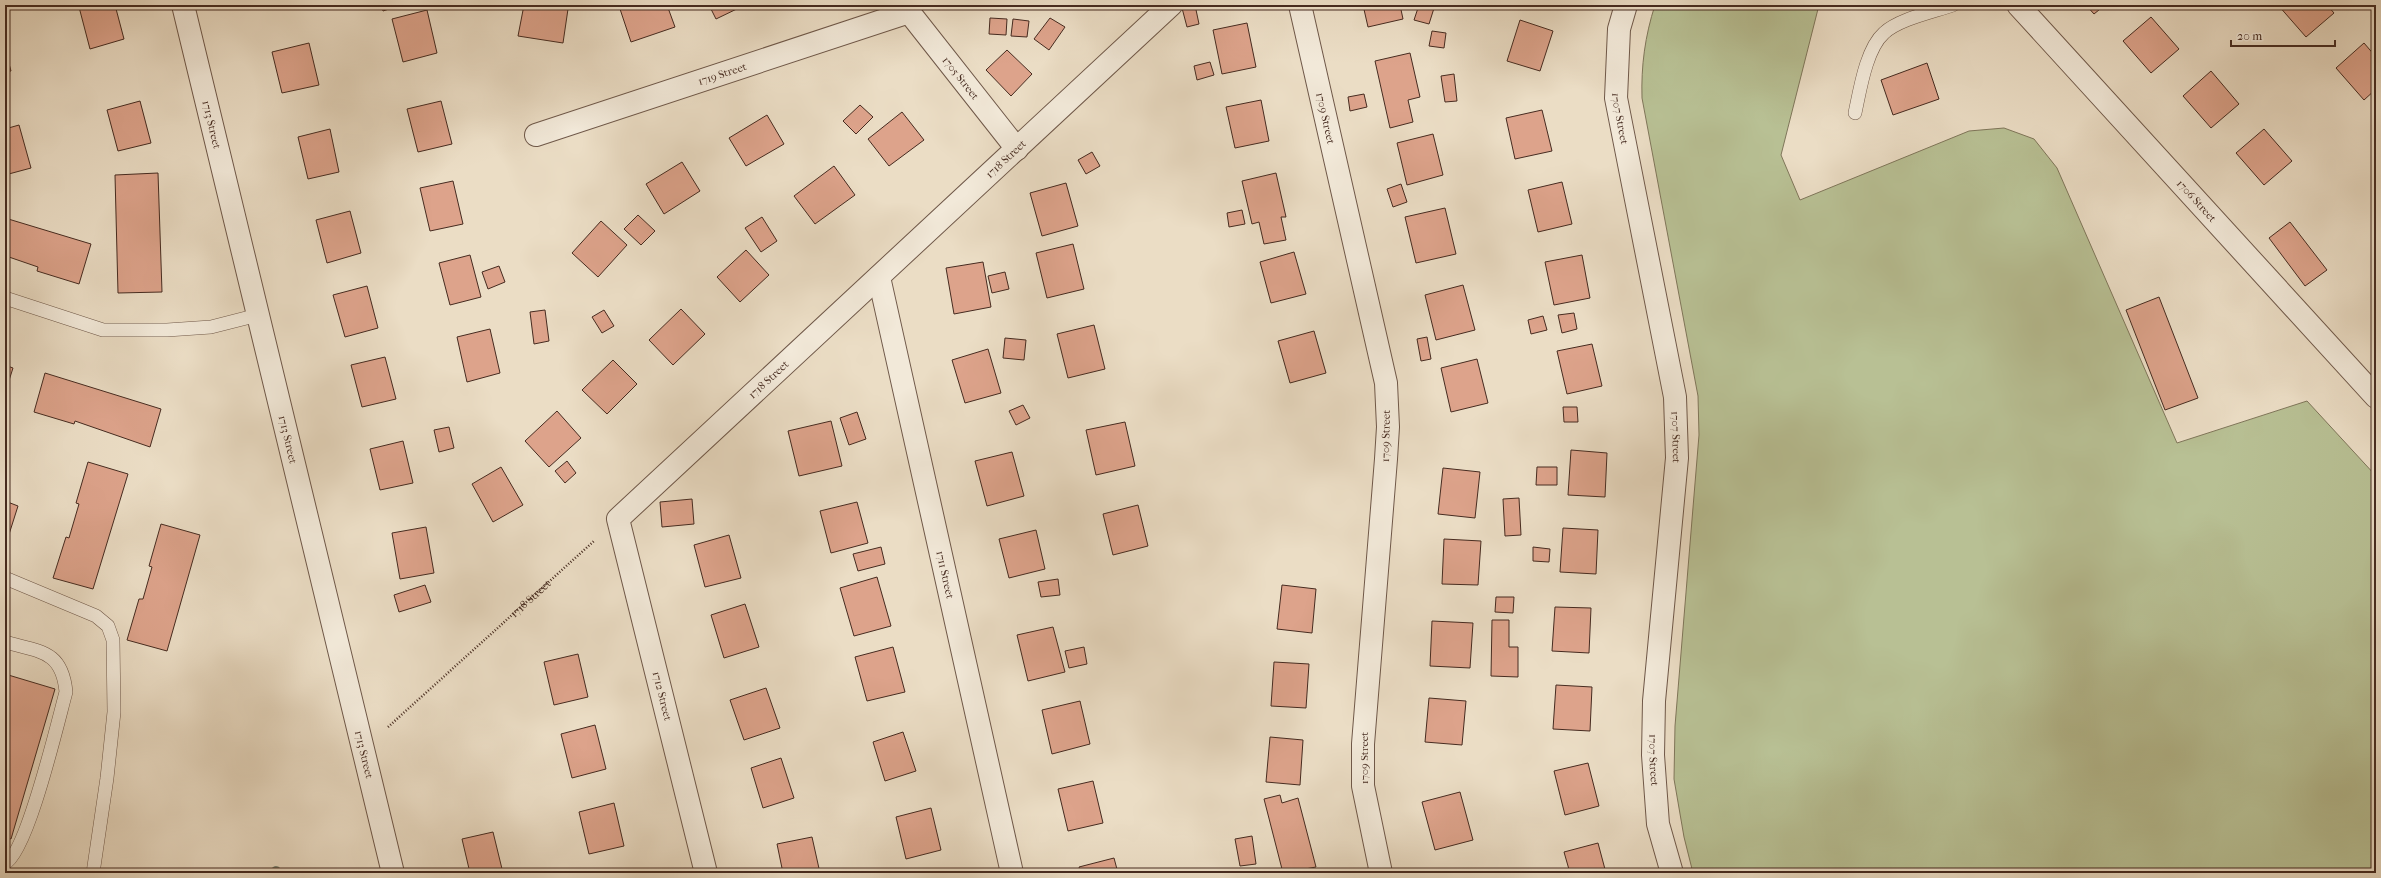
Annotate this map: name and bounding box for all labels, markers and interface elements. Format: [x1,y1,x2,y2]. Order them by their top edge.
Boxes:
scale bar [2231,22,2335,48]
text: 20 m [2237,29,2262,43]
street label: 1705 Street [940,54,982,102]
street label: 1719 Street [696,60,748,88]
street label: 1709 Street [1314,91,1338,145]
street label: 1707 Street [1609,93,1631,145]
street label: 1713 Street [200,99,224,150]
street label: 1718 Street [983,137,1028,181]
street label: 1706 Street [2174,177,2219,225]
street label: 1718 Street [746,357,791,401]
street label: 1709 Street [1379,410,1393,462]
street label: 1707 Street [1669,411,1684,464]
street label: 1713 Street [276,414,300,465]
street label: 1711 Street [934,550,957,600]
street label: 1718 Street [508,577,554,620]
street label: 1712 Street [650,670,674,722]
street label: 1713 Street [352,729,376,780]
street label: 1709 Street [1358,732,1371,784]
street label: 1707 Street [1646,734,1662,787]

